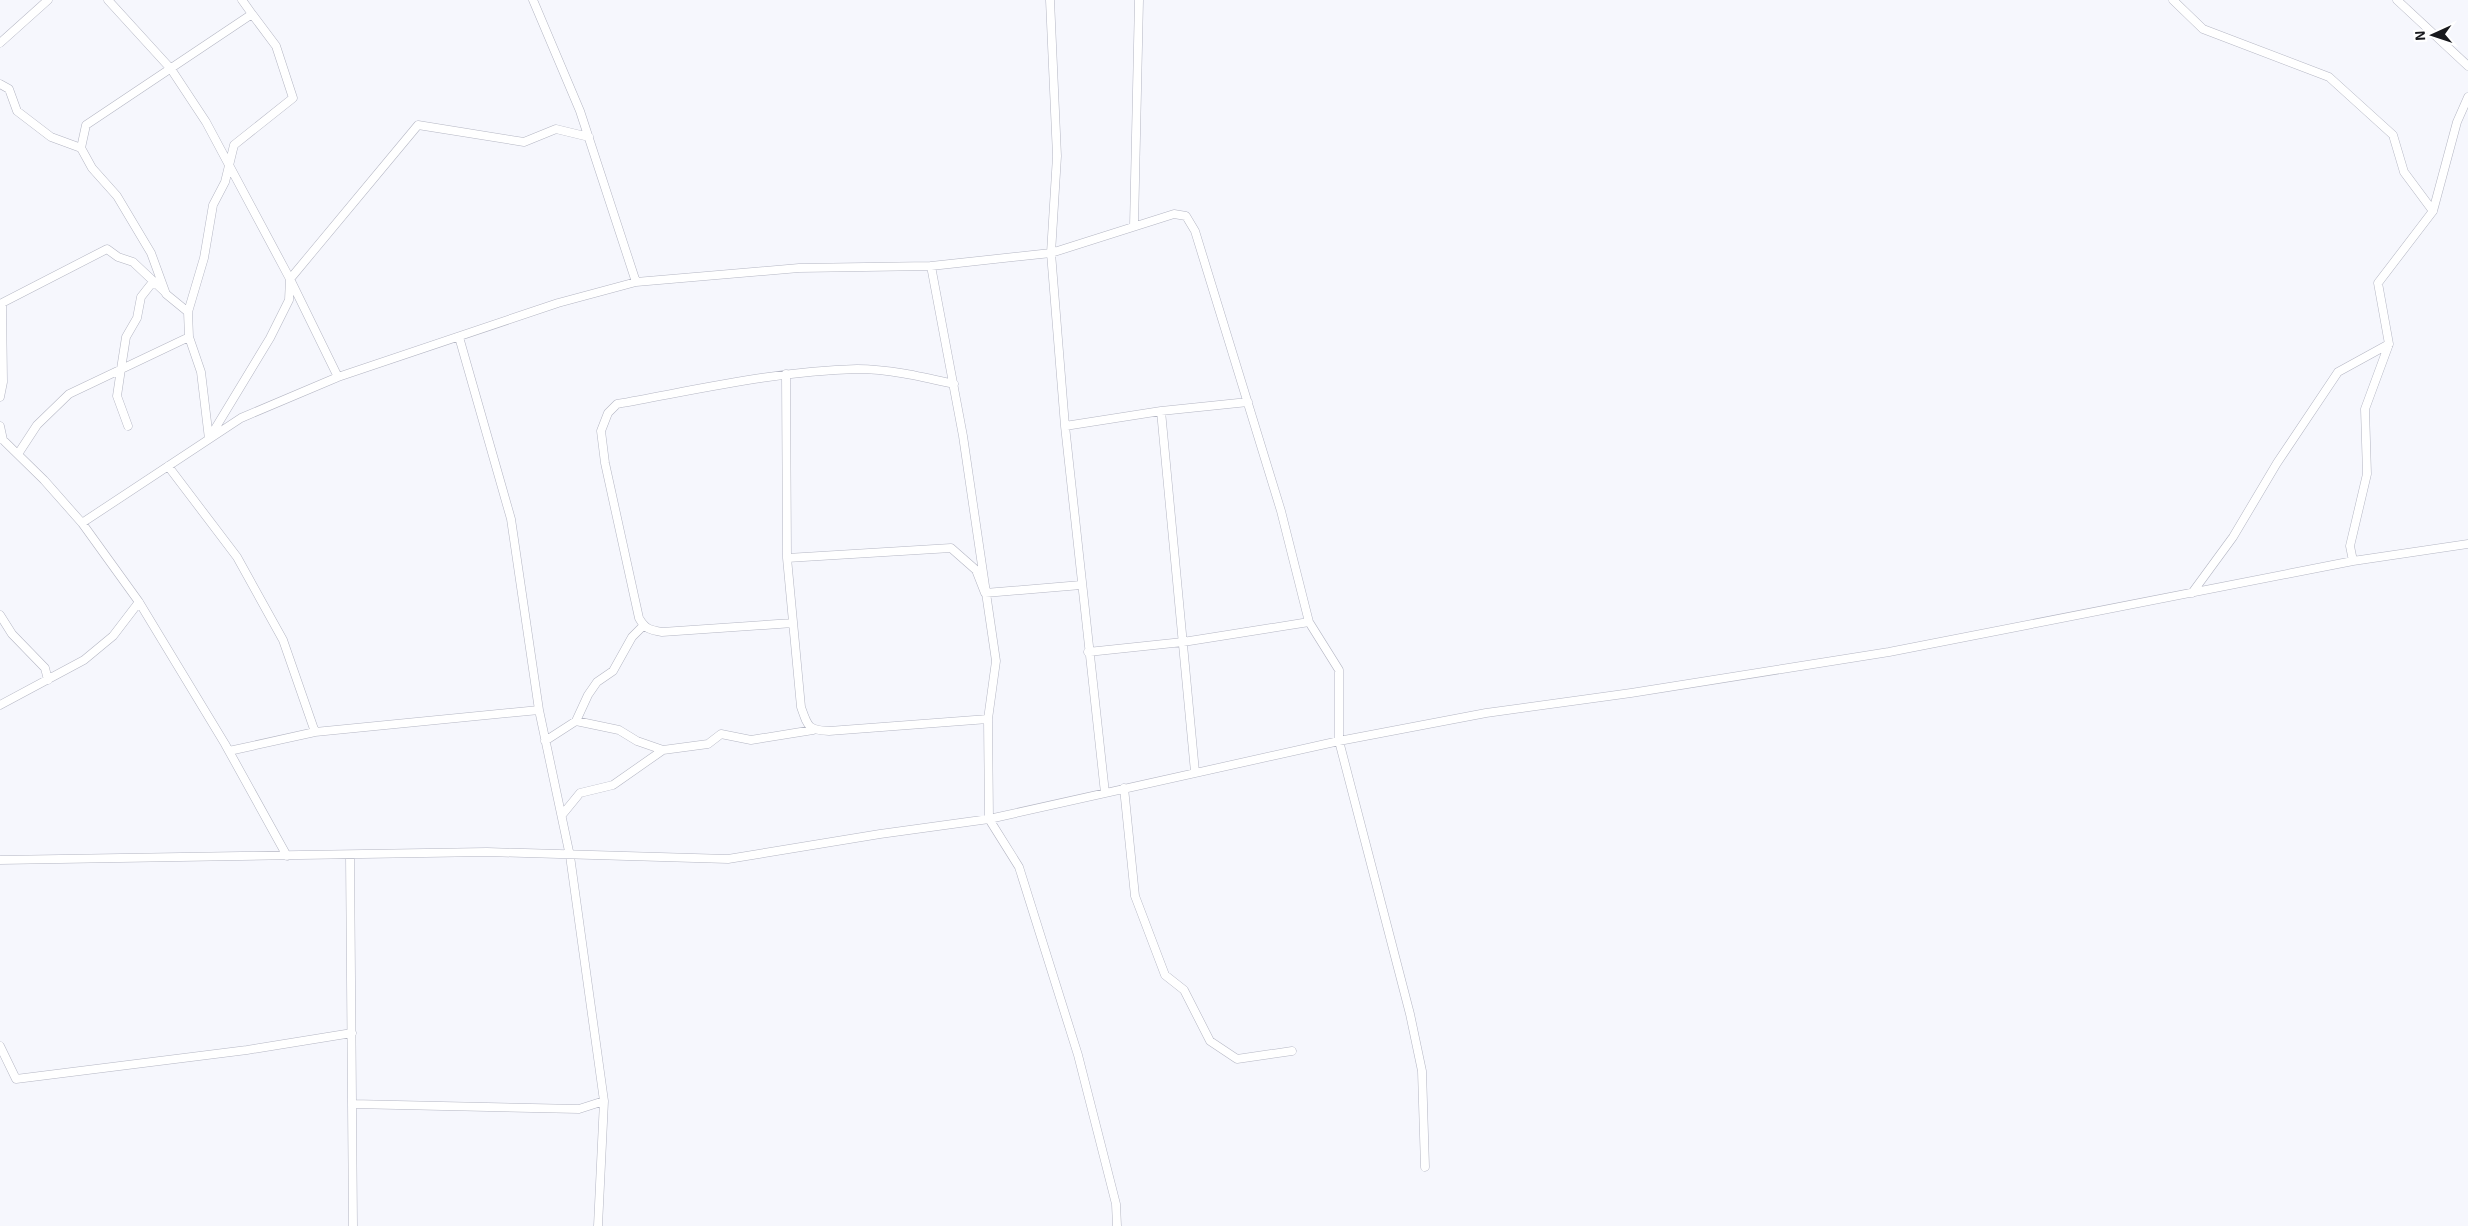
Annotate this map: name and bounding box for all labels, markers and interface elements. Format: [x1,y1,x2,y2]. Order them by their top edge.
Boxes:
north arrow [2408,10,2458,60]
text: N [2411,30,2428,41]

